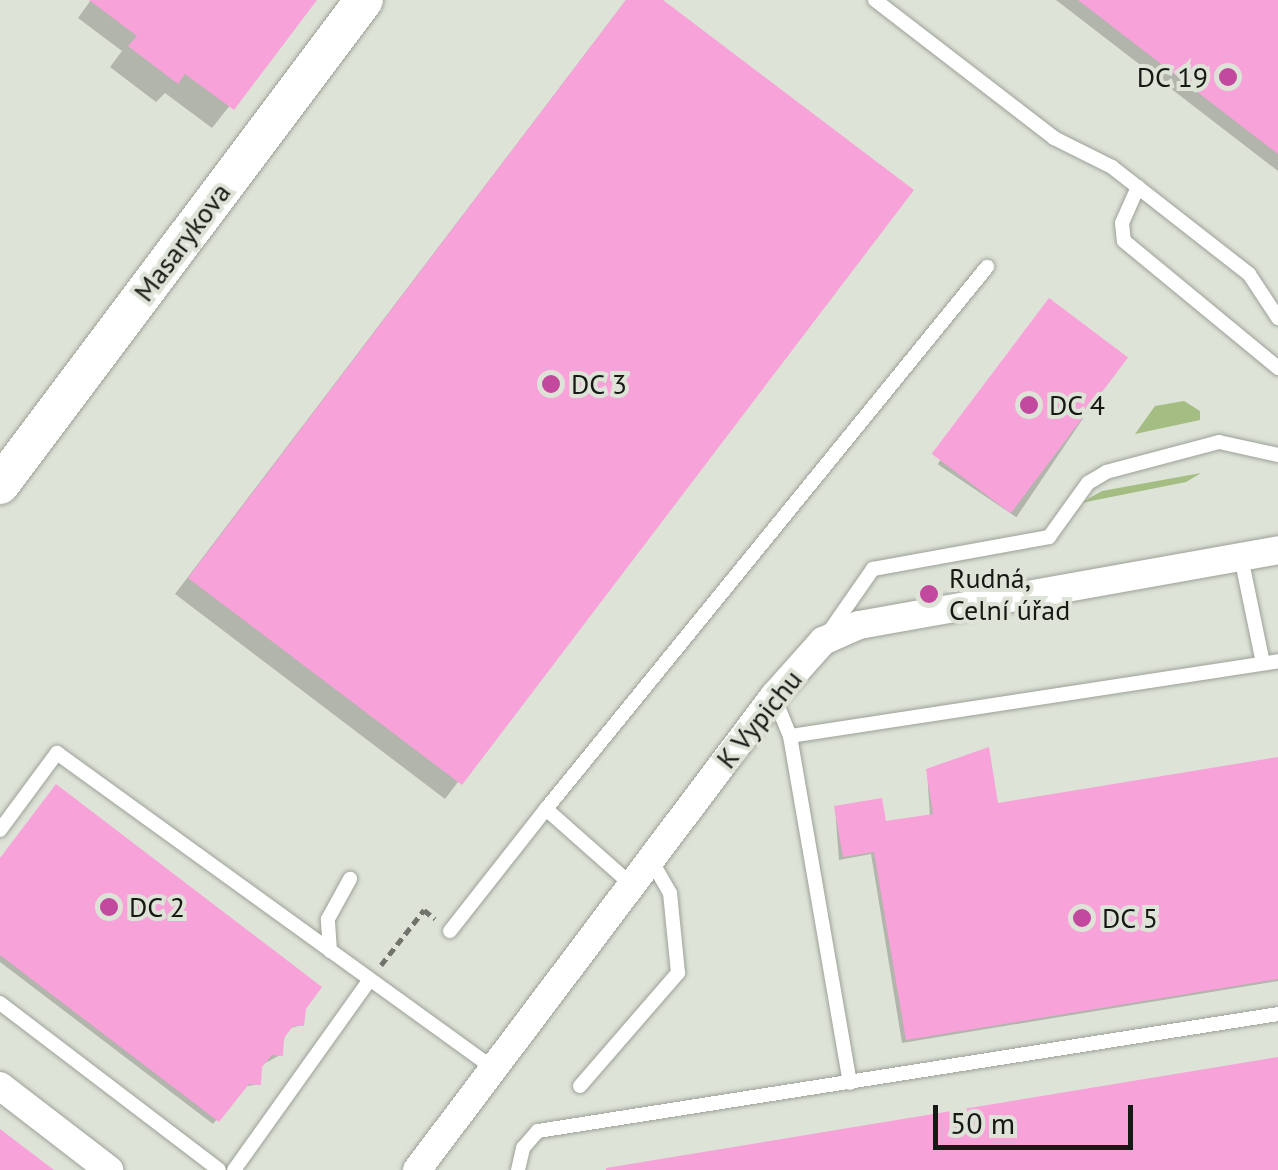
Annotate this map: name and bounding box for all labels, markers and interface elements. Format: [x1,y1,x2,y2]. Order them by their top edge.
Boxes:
place label: DC 19 [1136,60,1208,94]
marker: DC 19 [1217,66,1239,88]
street label: Masarykova [127,176,237,308]
place label: DC 3 [571,367,628,401]
marker: DC 3 [540,373,562,395]
place label: DC 4 [1049,388,1106,422]
marker: DC 4 [1018,394,1040,416]
place label: Rudná, Celní úřad [949,561,1070,627]
marker: Rudná, Celní úřad [918,583,940,605]
street label: K Vypichu [709,662,809,776]
place label: DC 2 [129,890,186,924]
marker: DC 2 [98,896,120,918]
place label: DC 5 [1102,901,1159,935]
marker: DC 5 [1071,907,1093,929]
scale bar [938,1085,1138,1147]
text: 50 m [950,1103,1015,1142]

